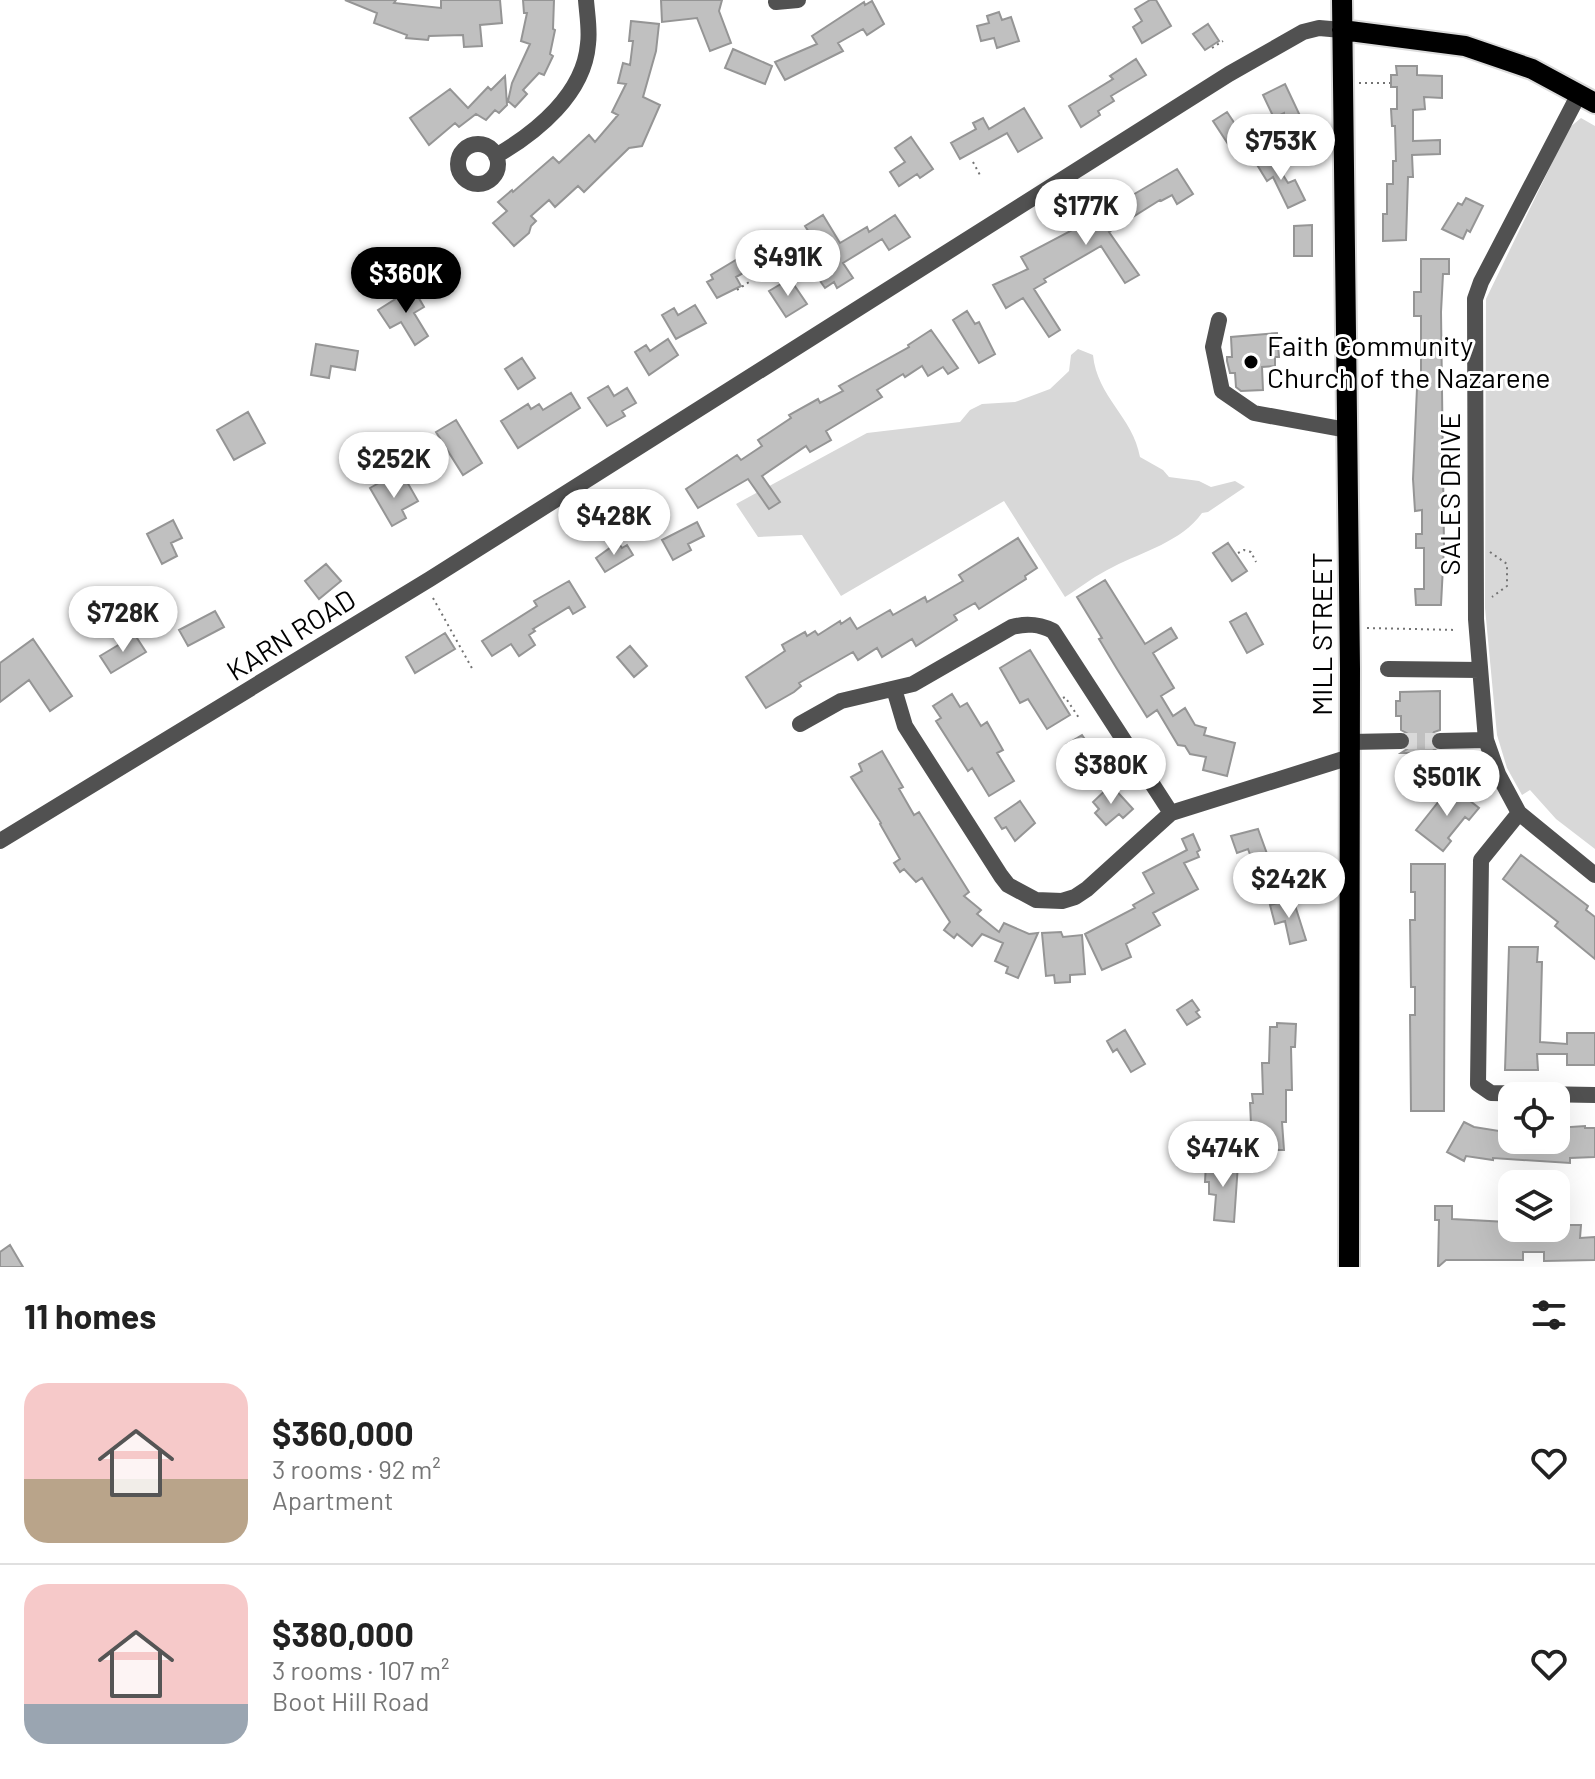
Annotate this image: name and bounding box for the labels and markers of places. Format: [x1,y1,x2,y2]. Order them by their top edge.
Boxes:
pin: $753K [1225,114,1337,182]
pin: $177K [1030,179,1142,247]
pin: $491K [732,230,844,298]
pin: $360K [350,247,462,315]
place label: Faith Community Church of the Nazarene [1267,328,1550,394]
marker: Faith Community Church of the Nazarene [1242,353,1260,371]
pin: $252K [338,432,450,500]
pin: $428K [558,489,670,557]
pin: $728K [67,586,179,654]
pin: $380K [1055,738,1167,806]
pin: $501K [1391,750,1503,818]
pin: $242K [1233,852,1345,920]
pin: $474K [1167,1121,1279,1189]

